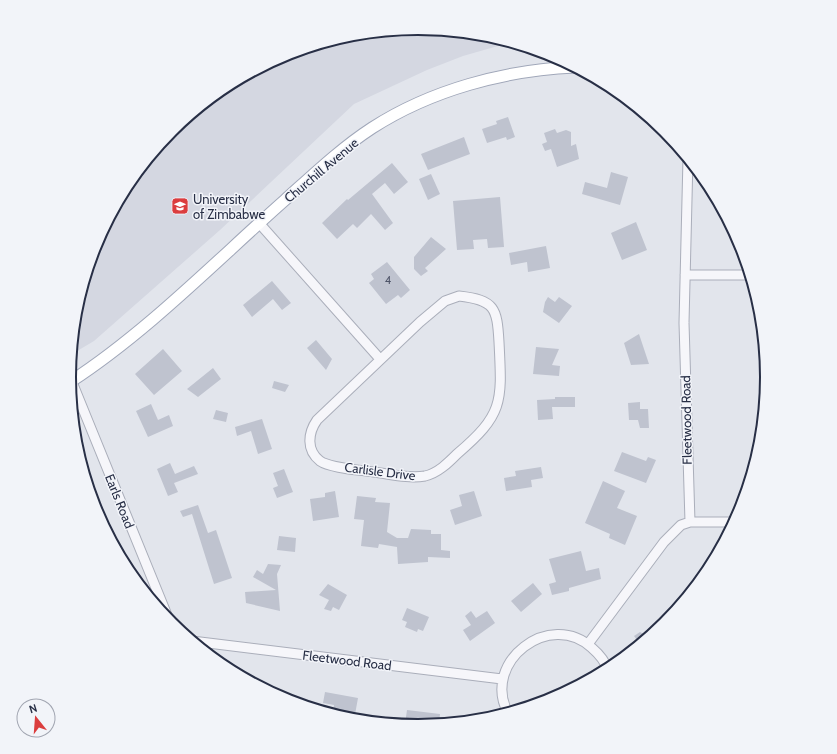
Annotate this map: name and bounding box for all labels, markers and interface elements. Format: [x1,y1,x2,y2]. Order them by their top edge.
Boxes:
street label: Churchill Avenue [281,134,362,206]
place label: University of Zimbabwe [193,191,265,222]
school or university icon: University of Zimbabwe [170,196,190,216]
house number: 4 [385,273,392,287]
street label: Fleetwood Road [677,375,695,465]
street label: Carlisle Drive [344,459,417,483]
street label: Earls Road [102,472,138,530]
street label: Fleetwood Road [302,647,392,673]
north arrow [16,698,56,738]
text: N [27,701,39,716]

